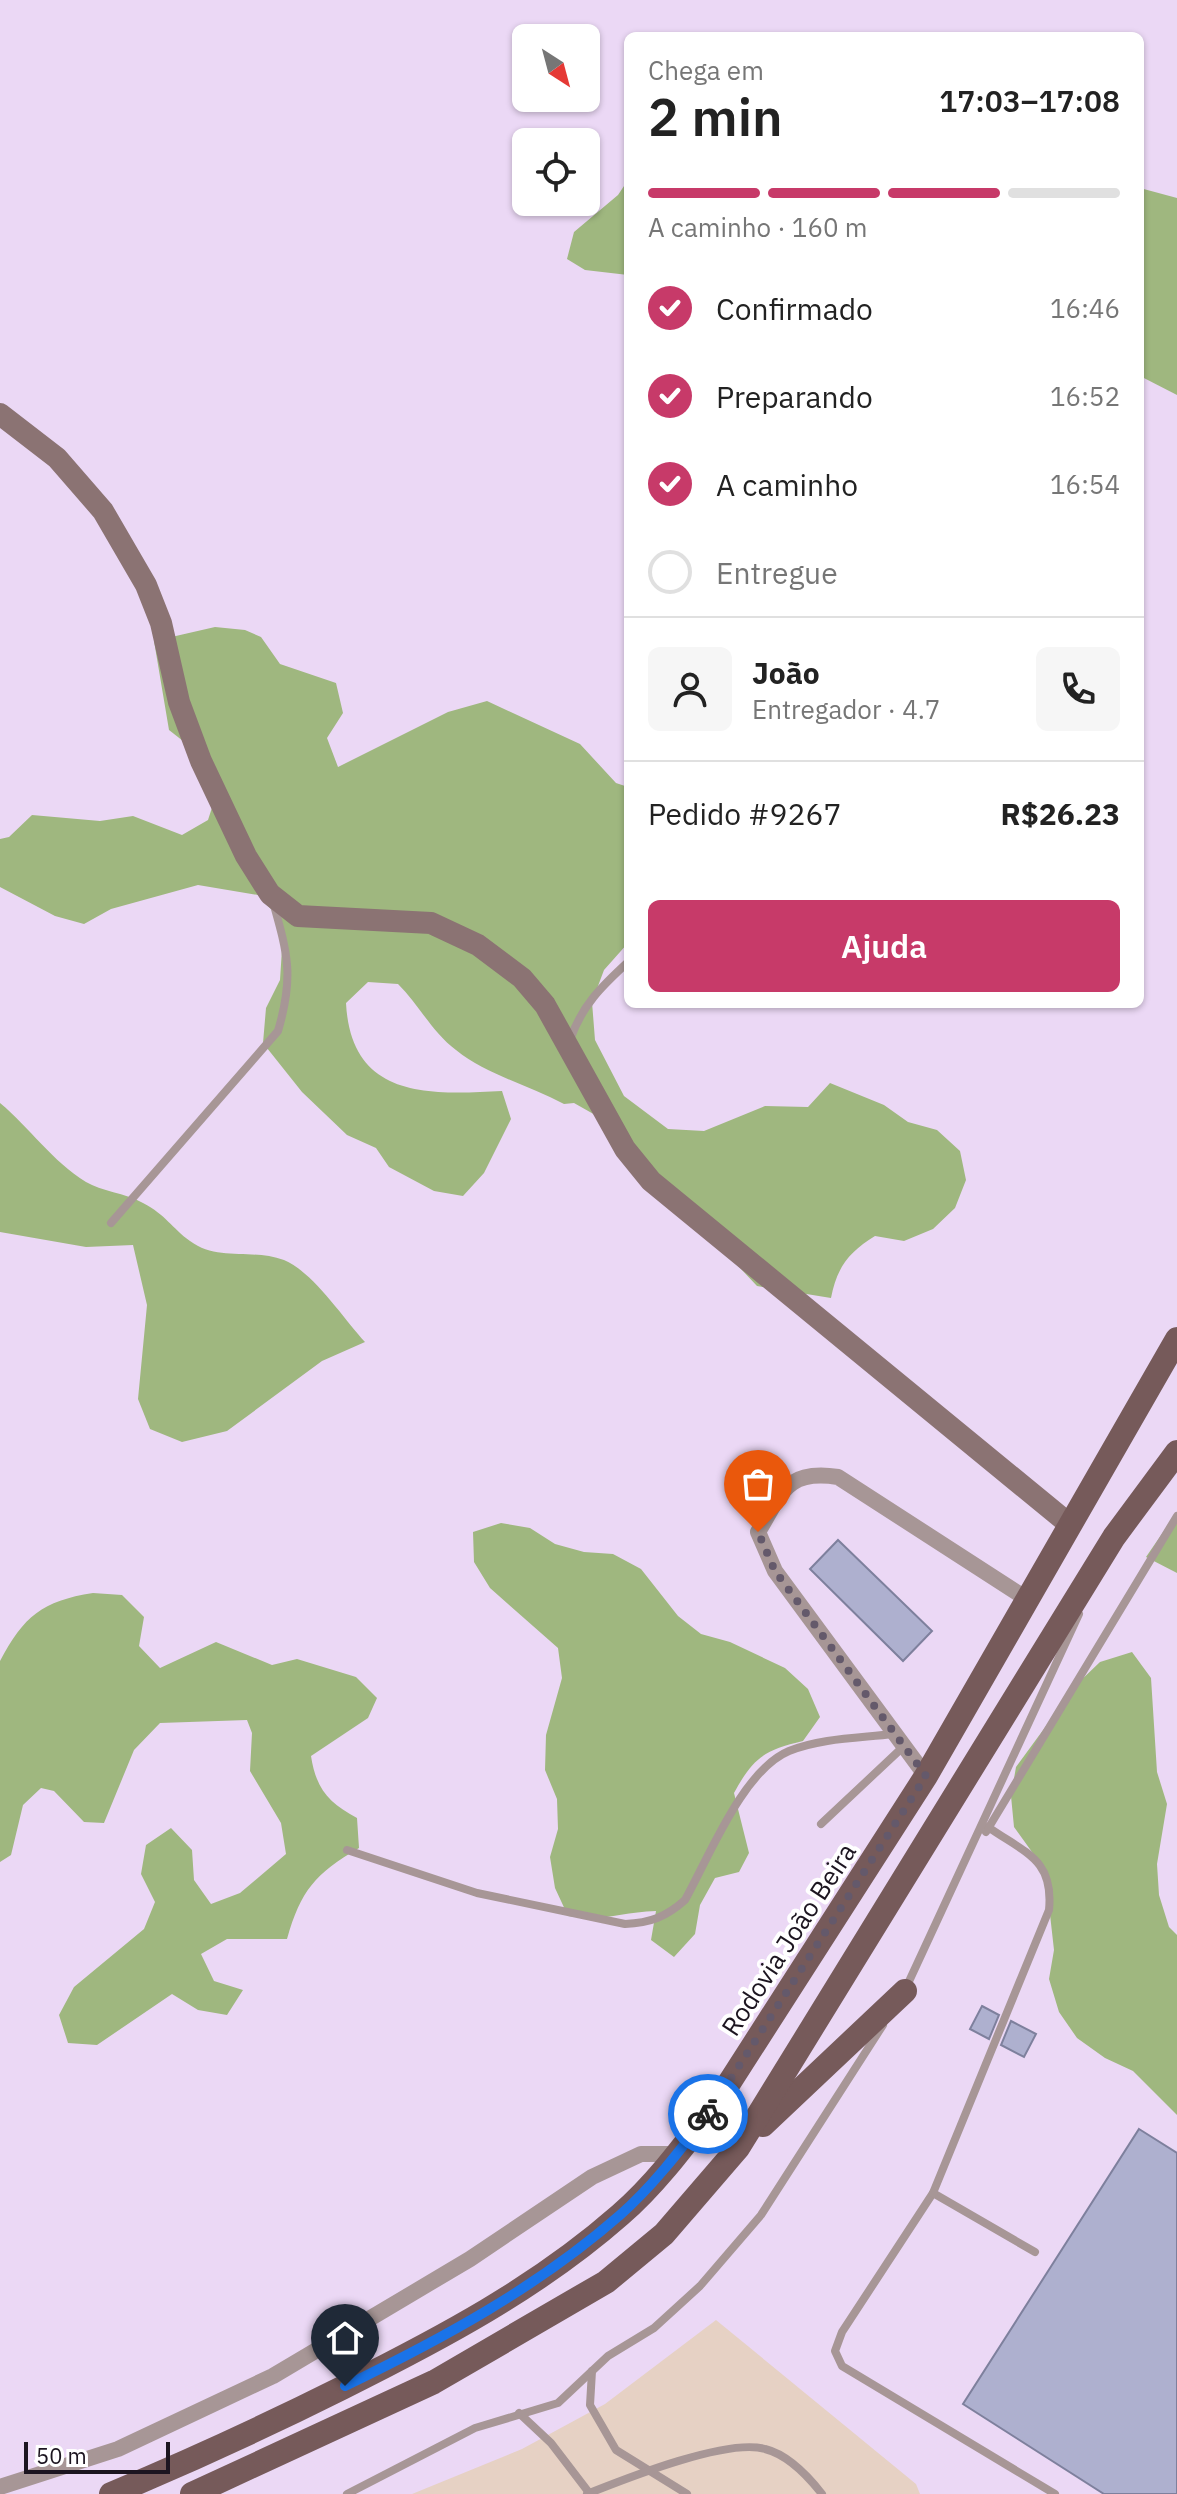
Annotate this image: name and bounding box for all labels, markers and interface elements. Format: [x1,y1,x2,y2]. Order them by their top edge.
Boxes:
north arrow [512,24,600,112]
map controls [512,24,600,216]
text: Chega em [648,53,764,87]
text: 17:03–17:08 [939,81,1120,120]
text: 2 min [648,83,783,150]
button: locate [512,128,600,216]
text: A caminho · 160 m [648,210,867,244]
icon: check [648,286,692,330]
text: Confirmado [716,289,873,328]
text: 16:46 [1050,291,1120,325]
icon: check [648,374,692,418]
text: Preparando [716,377,873,416]
text: 16:52 [1050,379,1120,413]
icon: check [648,462,692,506]
text: A caminho [716,465,858,504]
text: 16:54 [1050,467,1120,501]
text: Entregue [716,553,838,592]
button: person [648,647,732,731]
button: phone [1036,647,1120,731]
text: João [752,653,820,692]
text: Entregador · 4.7 [752,692,940,726]
text: Pedido #9267 [648,794,842,833]
text: R$26.23 [1000,794,1120,833]
button: Ajuda [648,900,1120,992]
pin [724,1450,792,1532]
icon: bag [736,1462,780,1506]
street label: Rodovia João Beira [713,1836,863,2042]
courier [668,2074,748,2154]
icon: bike [686,2092,730,2136]
pin [311,2304,379,2386]
icon: home [323,2316,367,2360]
scale bar [24,2438,170,2474]
text: 50 m [36,2441,87,2470]

